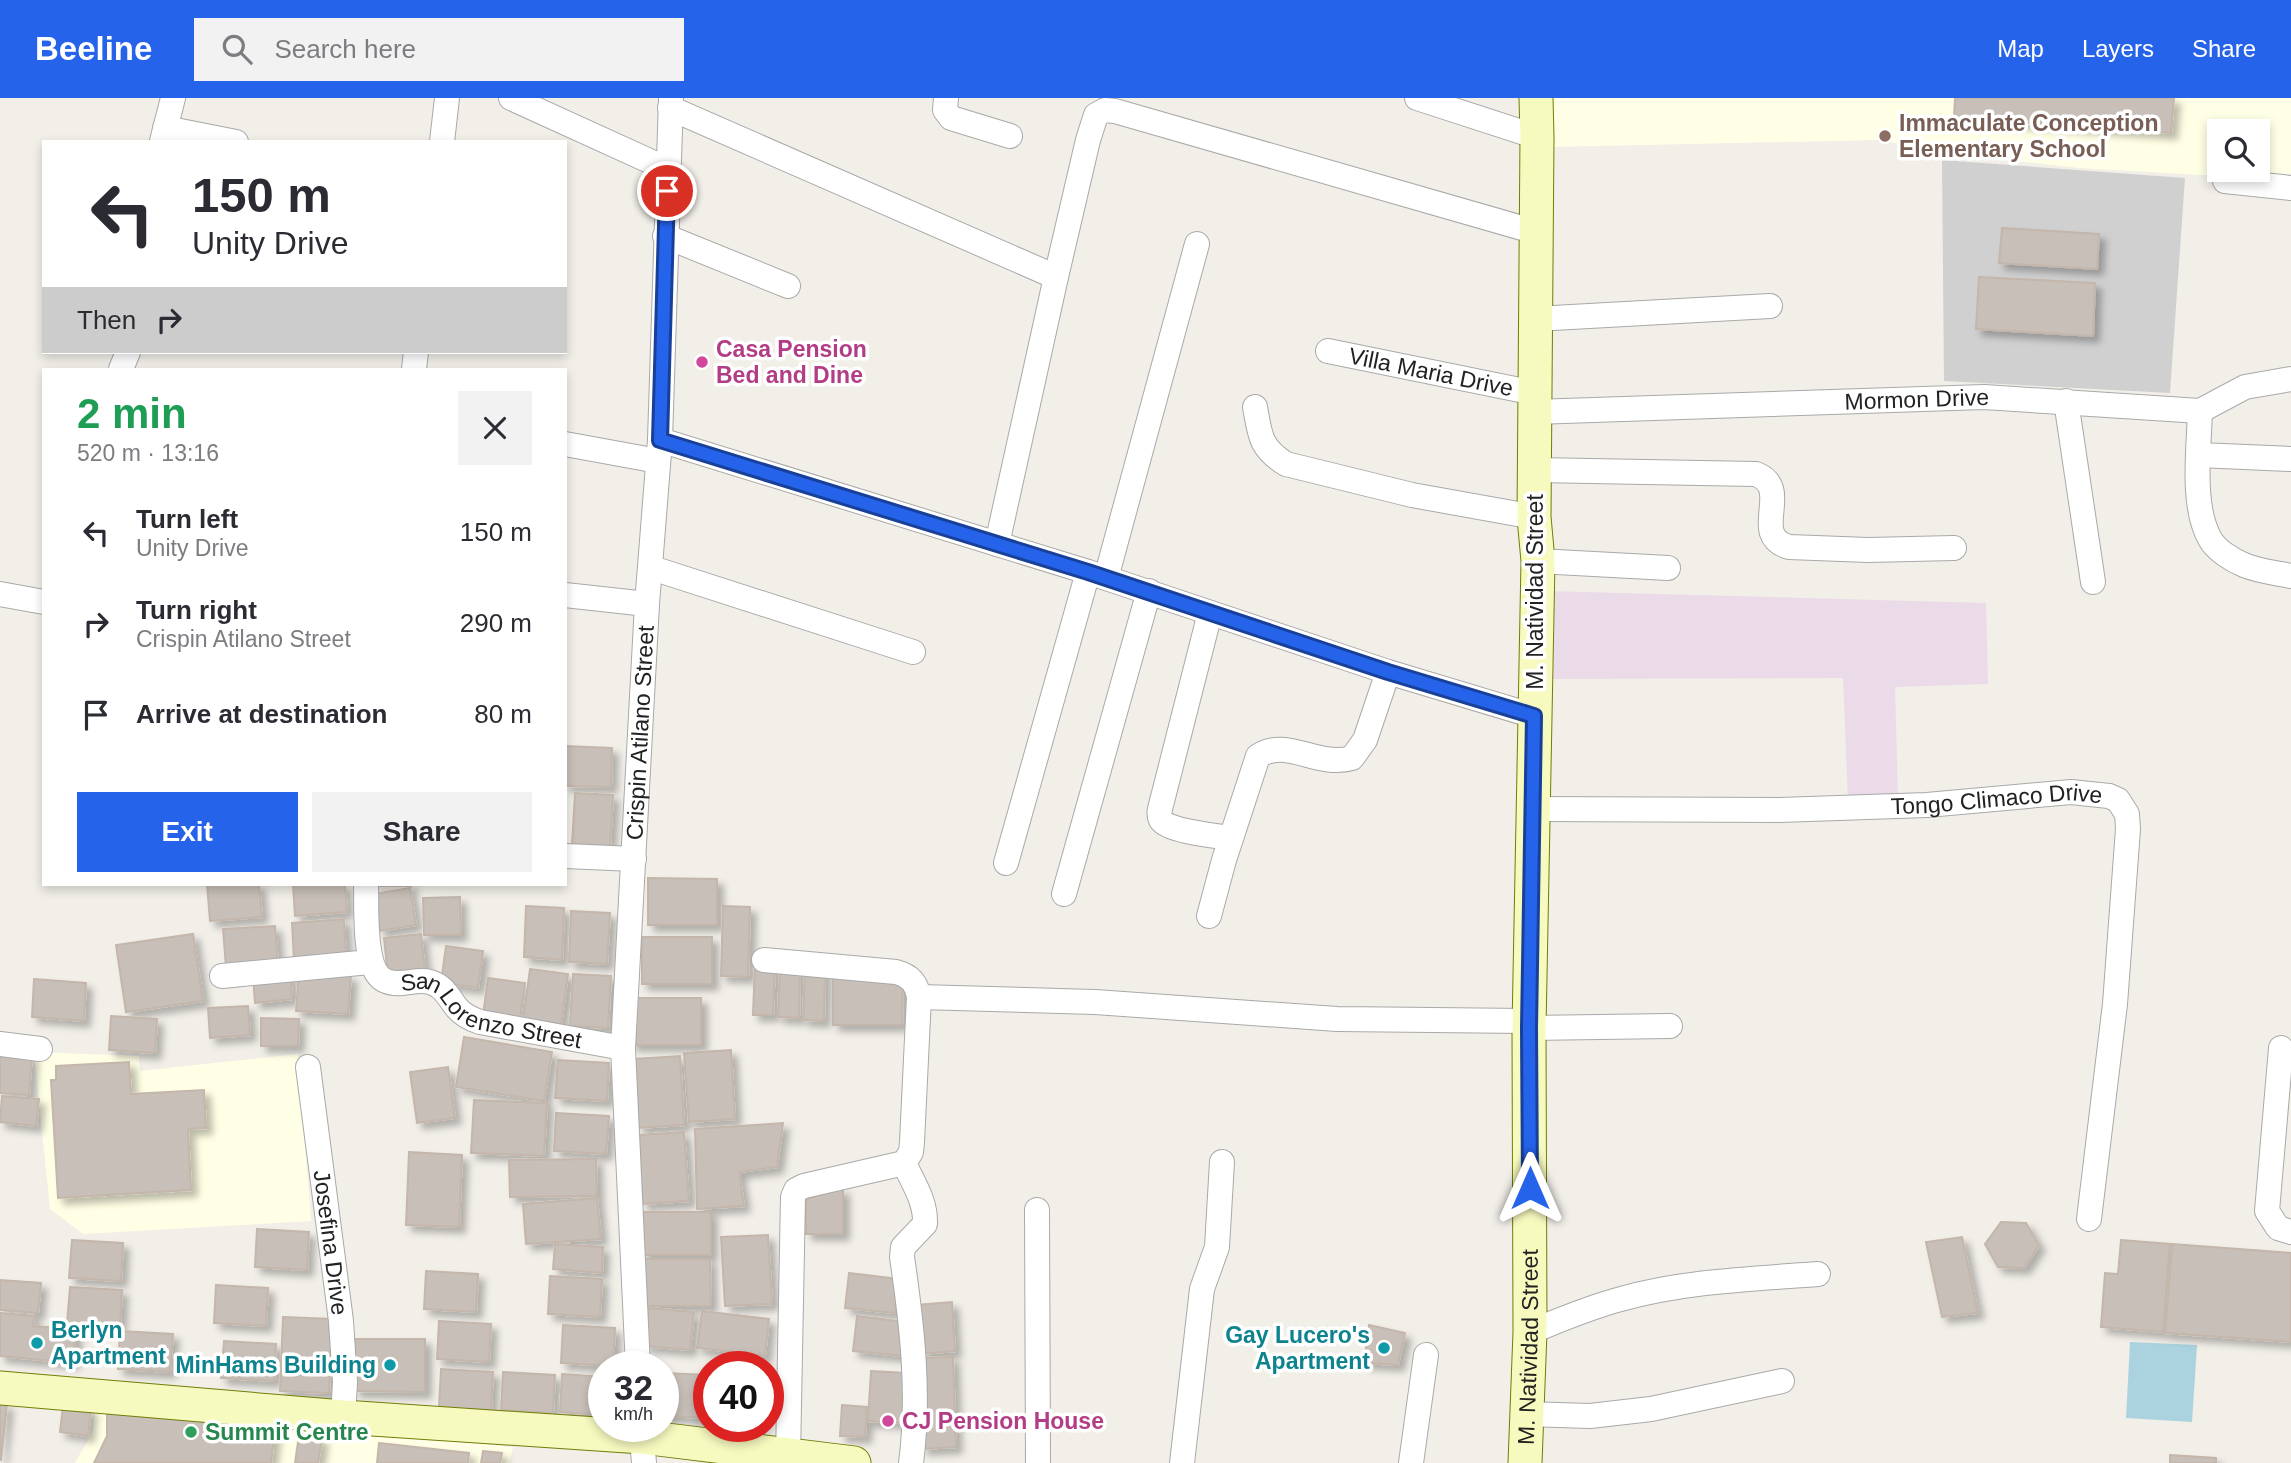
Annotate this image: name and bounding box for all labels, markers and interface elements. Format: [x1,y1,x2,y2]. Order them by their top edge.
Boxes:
search box [194,18,684,81]
text: Beeline [35,30,152,67]
icon: search [218,30,256,68]
text: Search here [274,34,416,64]
text: Map [1997,35,2044,62]
text: Layers [2082,35,2154,62]
text: Share [2192,35,2256,62]
place label: Immaculate Conception Elementary School [1899,110,2158,162]
map controls [2207,119,2270,182]
button: search [2207,119,2270,182]
marker: Immaculate Conception Elementary School [1877,128,1893,144]
pin [637,161,697,221]
icon: left [77,168,168,259]
text: 150 m [192,168,331,222]
icon: arrive [648,172,686,210]
text: Unity Drive [192,225,348,261]
icon: right [150,301,188,339]
text: Then [77,305,136,335]
place label: Casa Pension Bed and Dine [716,336,867,388]
street label: Villa Maria Drive [1346,343,1515,401]
marker: Casa Pension Bed and Dine [694,354,710,370]
street label: Mormon Drive [1844,384,1989,415]
text: 2 min [77,390,187,437]
button: close [458,391,532,465]
text: 520 m · 13:16 [77,440,219,466]
street label: M. Natividad Street [1522,494,1548,690]
text: Turn left [136,504,238,534]
icon: left [77,514,115,552]
text: 150 m [460,517,532,547]
text: Unity Drive [136,535,248,561]
text: Turn right [136,595,257,625]
icon: right [77,605,115,643]
text: 290 m [460,608,532,638]
street label: Crispin Atilano Street [621,624,659,841]
text: Crispin Atilano Street [136,626,351,652]
icon: arrive [77,696,115,734]
text: Arrive at destination [136,699,387,729]
text: 80 m [474,699,532,729]
street label: Tongo Climaco Drive [1890,779,2104,819]
button: Exit [77,792,298,872]
button: Share [312,792,532,872]
street label: San Lorenzo Street [399,968,584,1053]
position arrow [1493,1151,1567,1225]
street label: Josefina Drive [309,1169,353,1316]
street label: M. Natividad Street [1513,1249,1543,1445]
place label: Berlyn Apartment [51,1317,166,1369]
place label: Gay Lucero's Apartment [1225,1322,1370,1374]
marker: Berlyn Apartment [29,1335,45,1351]
marker: Gay Lucero's Apartment [1376,1340,1392,1356]
speed limit sign: 40 [693,1351,784,1442]
place label: MinHams Building [175,1352,376,1378]
marker: MinHams Building [382,1357,398,1373]
text: 32 [614,1368,653,1407]
text: km/h [614,1404,653,1424]
place label: CJ Pension House [902,1408,1104,1434]
marker: CJ Pension House [880,1413,896,1429]
place label: Summit Centre [205,1419,369,1445]
marker: Summit Centre [183,1424,199,1440]

